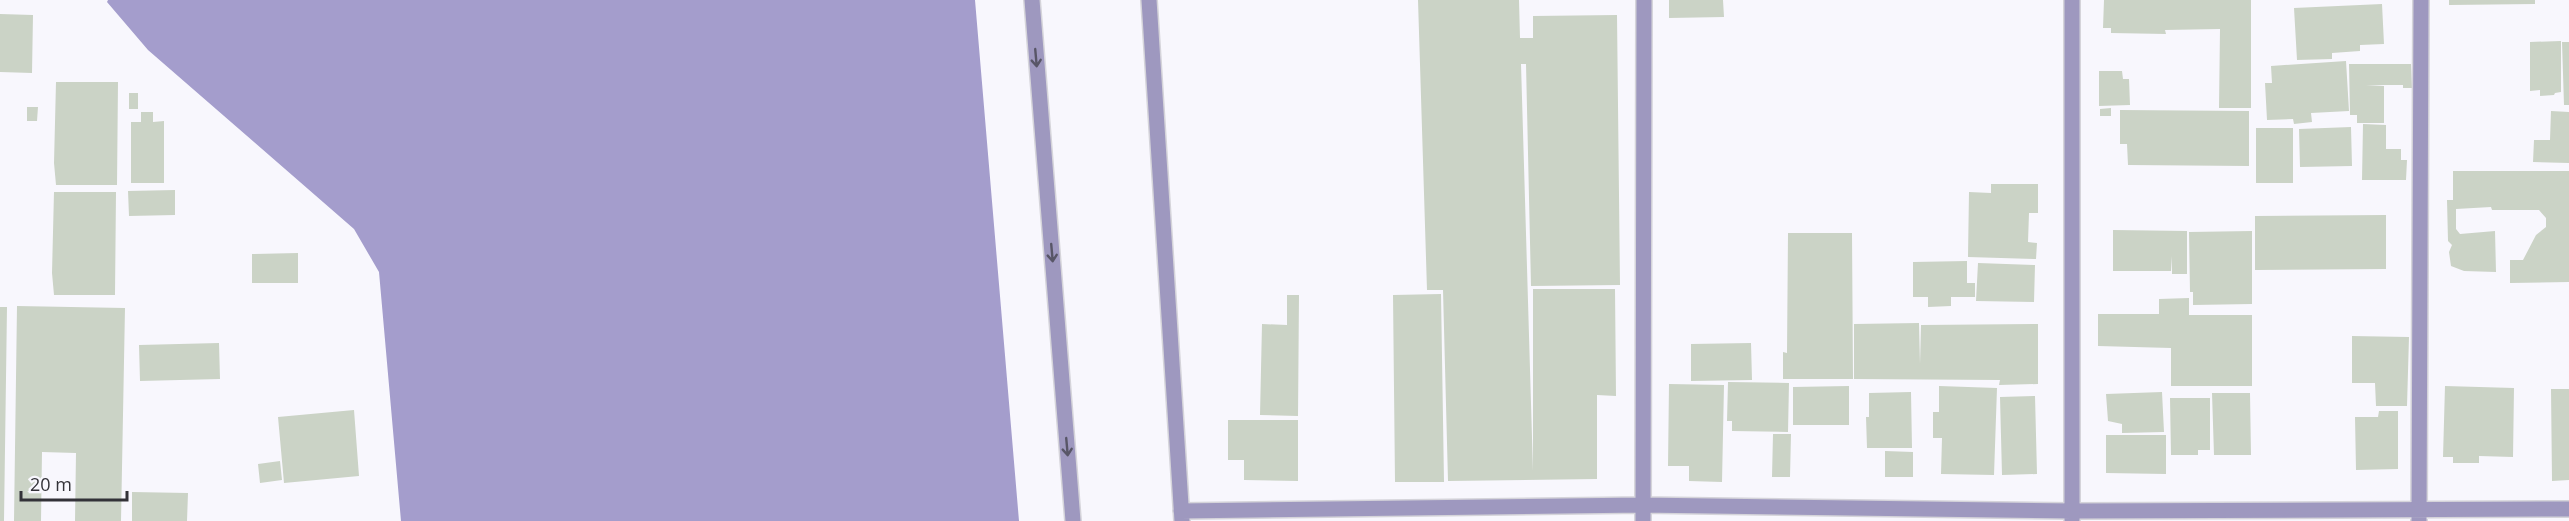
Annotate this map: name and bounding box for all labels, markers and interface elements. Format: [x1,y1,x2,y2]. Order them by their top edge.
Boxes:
one-way arrow [1031,48,1042,68]
one-way arrow [1047,242,1058,262]
one-way arrow [1062,437,1073,457]
scale bar [21,464,128,502]
text: 20 m [30,472,72,496]

